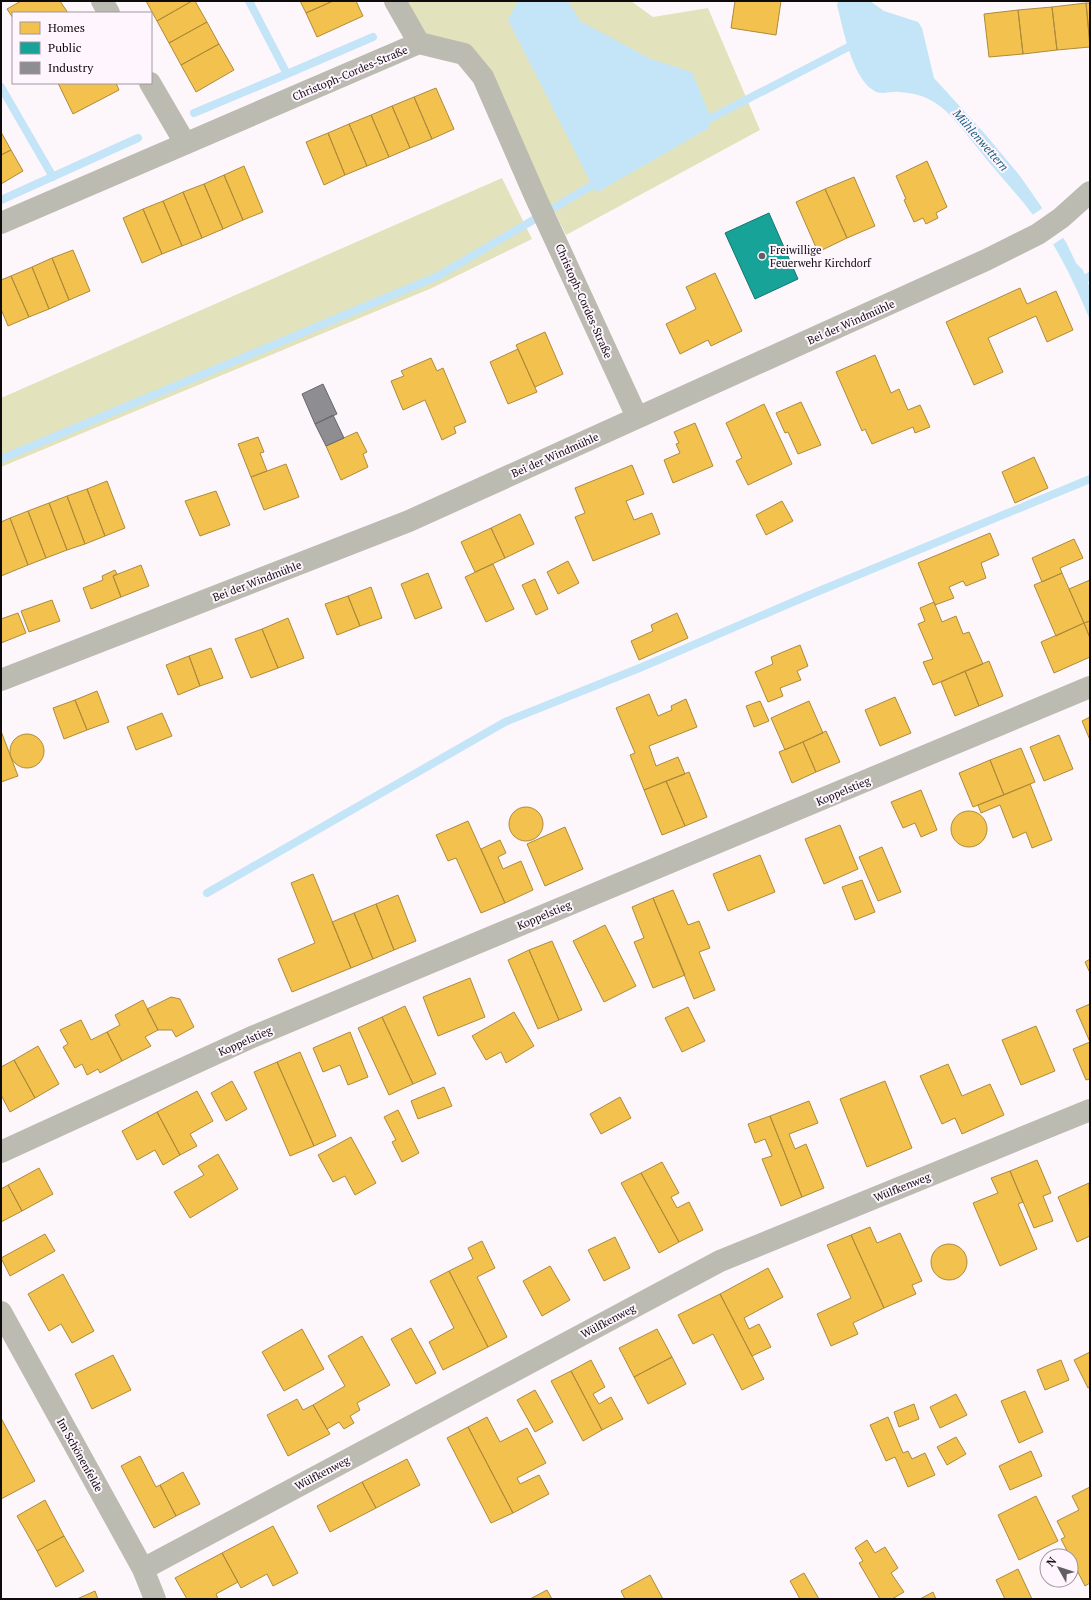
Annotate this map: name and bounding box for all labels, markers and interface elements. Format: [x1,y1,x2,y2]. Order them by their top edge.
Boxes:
legend [12,12,152,84]
text: Homes [48,20,85,35]
text: Public [48,40,82,55]
street label: Christoph-Cordes-Straße [290,42,410,104]
text: Industry [48,60,94,75]
water label: Mühlenwettern [949,105,1012,174]
street label: Christoph-Cordes-Straße [552,242,616,361]
place label: Freiwillige Feuerwehr Kirchdorf [770,243,872,270]
marker: Freiwillige Feuerwehr Kirchdorf [757,251,767,261]
street label: Bei der Windmühle [805,296,897,348]
street label: Bei der Windmühle [509,429,601,481]
street label: Bei der Windmühle [211,557,304,604]
street label: Koppelstieg [814,773,872,809]
street label: Koppelstieg [515,897,573,933]
street label: Koppelstieg [216,1023,274,1059]
street label: Wülfkenweg [872,1169,933,1205]
street label: Wülfkenweg [578,1301,638,1341]
street label: Im Schönenfelde [54,1416,106,1495]
street label: Wülfkenweg [292,1453,352,1493]
north arrow [1039,1548,1079,1588]
text: N [1043,1554,1060,1569]

